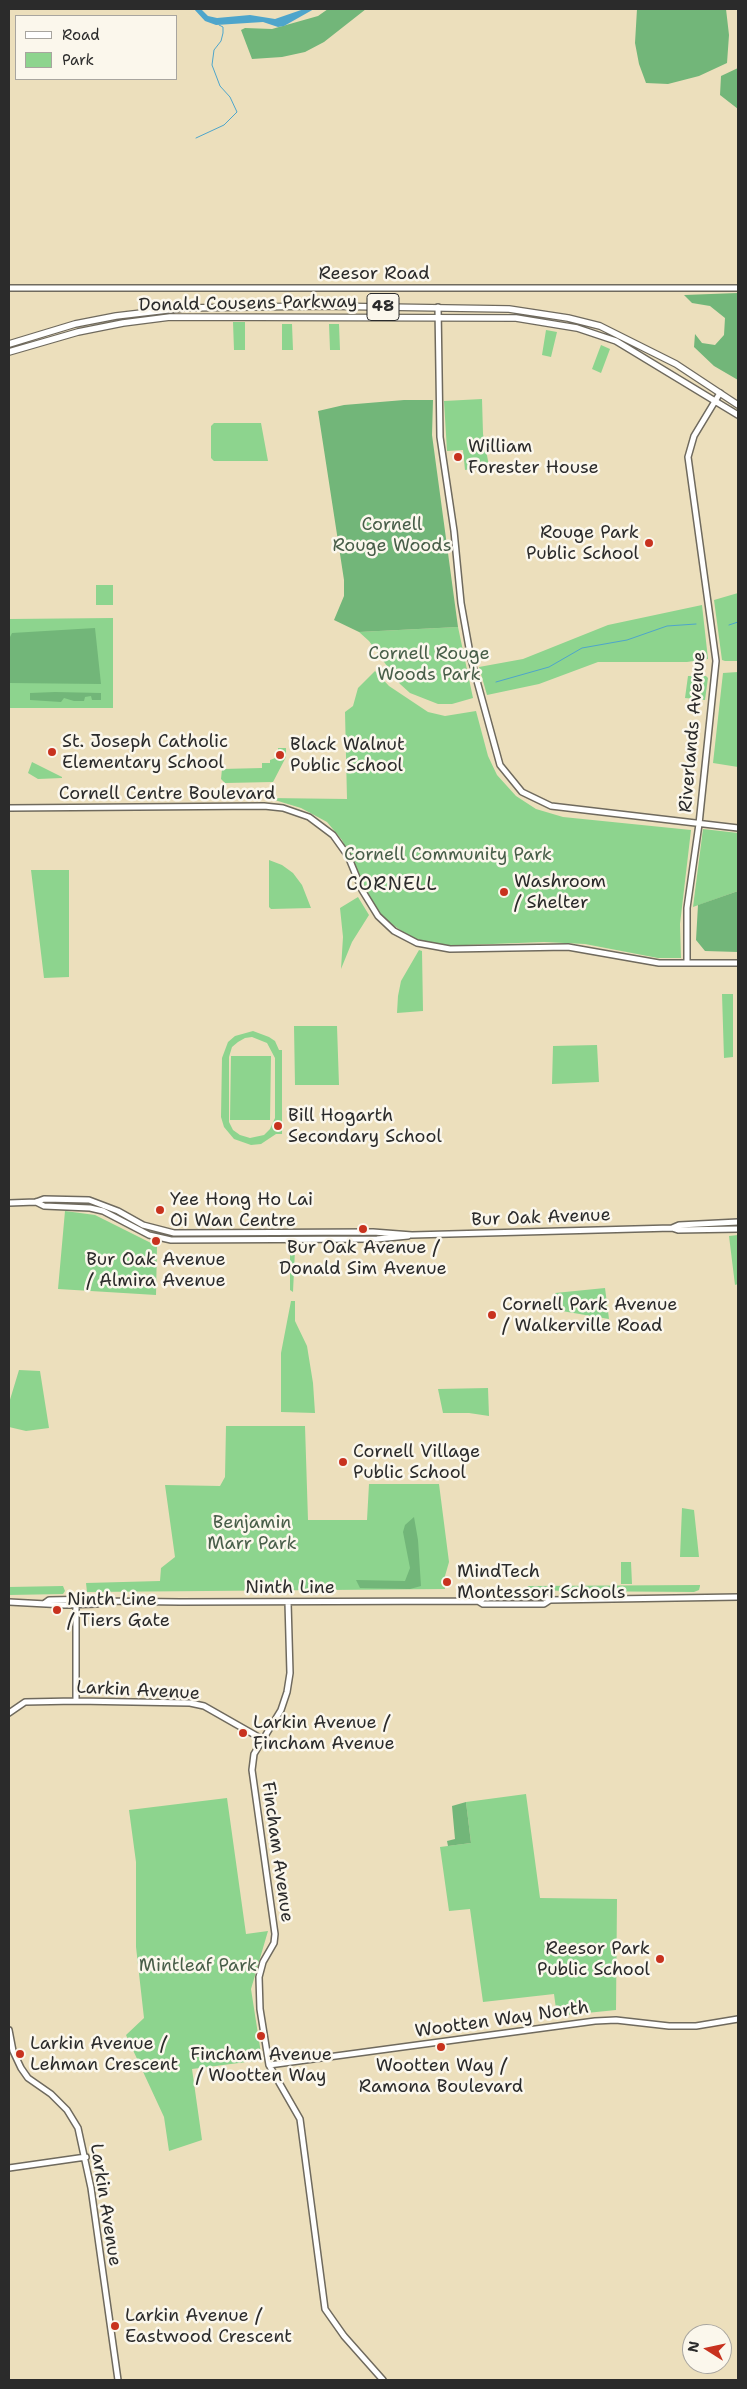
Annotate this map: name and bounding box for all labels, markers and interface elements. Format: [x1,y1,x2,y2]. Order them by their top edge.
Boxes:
legend [15,15,178,80]
text: Road [62,25,100,45]
text: Park [62,50,94,70]
street label: Reesor Road [318,263,430,285]
street label: Donald Cousens Parkway [138,291,358,317]
road number: 48 [367,294,399,320]
place label: William Forester House [468,436,599,478]
marker: William Forester House [452,451,464,463]
park label: Cornell Rouge Woods [332,514,452,556]
place label: Rouge Park Public School [526,522,639,564]
marker: Rouge Park Public School [643,537,655,549]
park label: Cornell Rouge Woods Park [368,643,490,686]
street label: Riverlands Avenue [675,650,711,814]
place label: St. Joseph Catholic Elementary School [62,731,228,774]
place label: Black Walnut Public School [290,734,405,776]
marker: St. Joseph Catholic Elementary School [46,746,58,758]
marker: Black Walnut Public School [274,749,286,761]
street label: Cornell Centre Boulevard [59,783,275,805]
park label: Cornell Community Park [344,844,552,866]
place label: Washroom / Shelter [514,871,606,914]
district label: CORNELL [345,874,439,896]
marker: Washroom / Shelter [498,886,510,898]
place label: Bill Hogarth Secondary School [288,1105,442,1148]
marker: Bill Hogarth Secondary School [272,1120,284,1132]
place label: Yee Hong Ho Lai Oi Wan Centre [170,1189,313,1232]
marker: Yee Hong Ho Lai Oi Wan Centre [154,1204,166,1216]
street label: Bur Oak Avenue [471,1205,611,1231]
marker: Bur Oak Avenue / Donald Sim Avenue [357,1223,369,1235]
marker: Bur Oak Avenue / Almira Avenue [150,1235,162,1247]
place label: Bur Oak Avenue / Donald Sim Avenue [279,1237,447,1280]
place label: Bur Oak Avenue / Almira Avenue [86,1249,226,1292]
place label: Cornell Park Avenue / Walkerville Road [502,1294,677,1336]
marker: Cornell Park Avenue / Walkerville Road [486,1309,498,1321]
place label: Cornell Village Public School [353,1441,480,1484]
marker: Cornell Village Public School [337,1456,349,1468]
park label: Benjamin Marr Park [207,1512,297,1555]
place label: MindTech Montessori Schools [457,1561,626,1604]
marker: MindTech Montessori Schools [441,1576,453,1588]
street label: Ninth Line [245,1577,335,1599]
place label: Ninth Line / Tiers Gate [67,1589,170,1632]
marker: Ninth Line / Tiers Gate [51,1604,63,1616]
street label: Larkin Avenue [76,1677,200,1705]
place label: Larkin Avenue / Fincham Avenue [253,1712,395,1755]
marker: Larkin Avenue / Fincham Avenue [237,1727,249,1739]
street label: Fincham Avenue [256,1780,298,1924]
place label: Reesor Park Public School [537,1938,650,1980]
marker: Reesor Park Public School [654,1953,666,1965]
park label: Mintleaf Park [139,1955,257,1977]
street label: Wootten Way North [414,1997,590,2043]
marker: Fincham Avenue / Wootten Way [255,2030,267,2042]
place label: Larkin Avenue / Lehman Crescent [30,2033,178,2076]
marker: Wootten Way / Ramona Boulevard [435,2041,447,2053]
place label: Fincham Avenue / Wootten Way [190,2044,332,2086]
marker: Larkin Avenue / Lehman Crescent [14,2048,26,2060]
place label: Wootten Way / Ramona Boulevard [359,2055,523,2098]
street label: Larkin Avenue [85,2142,125,2268]
place label: Larkin Avenue / Eastwood Crescent [125,2305,292,2348]
marker: Larkin Avenue / Eastwood Crescent [109,2320,121,2332]
north arrow [682,2324,732,2374]
text: N [683,2340,703,2354]

